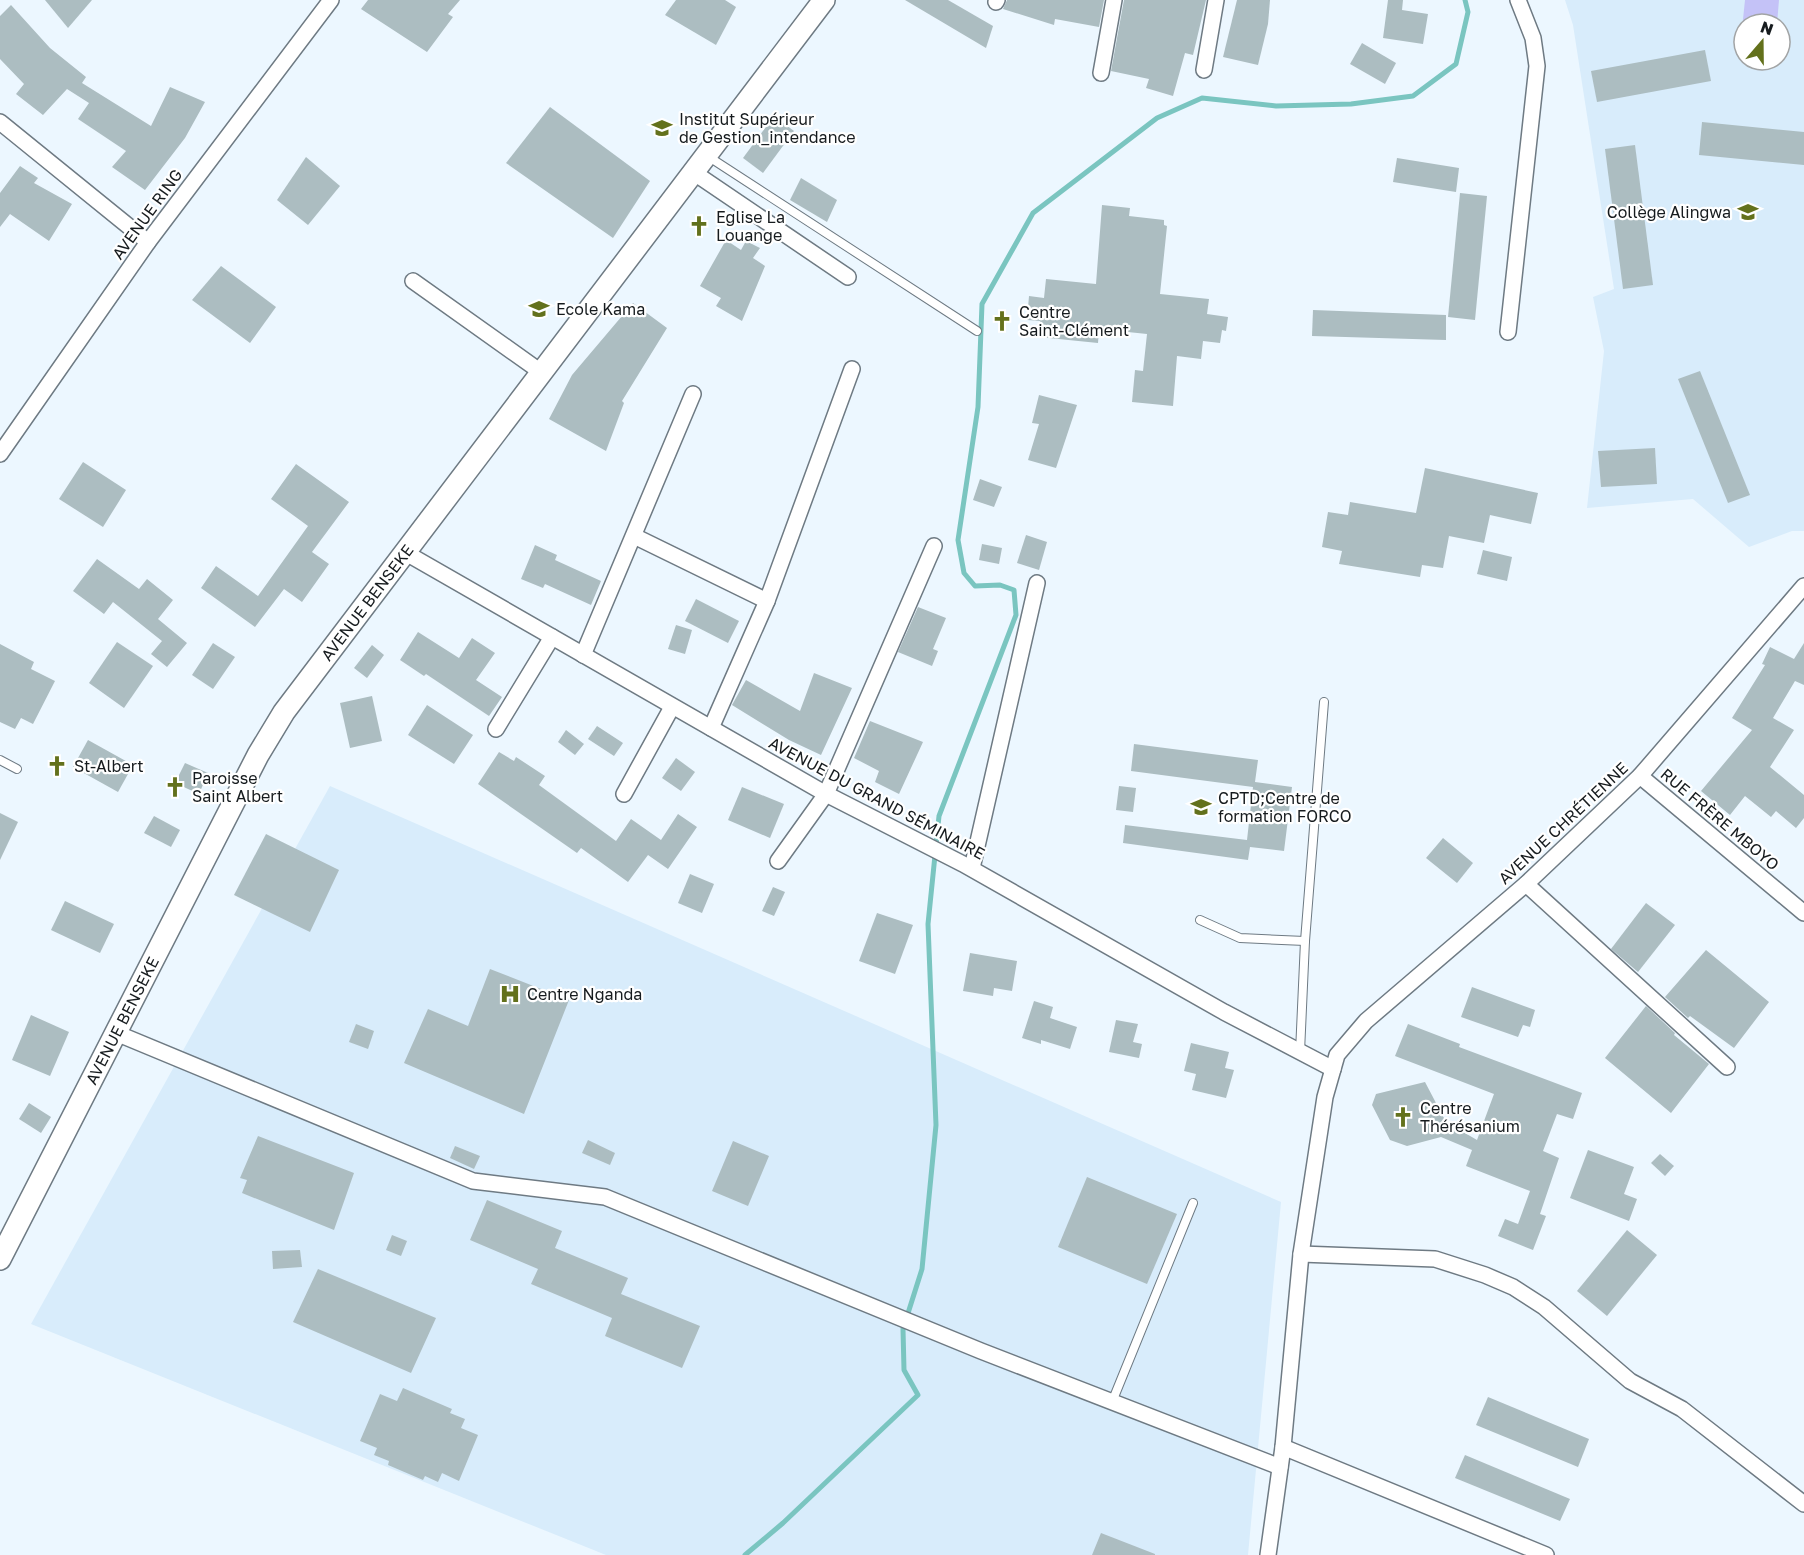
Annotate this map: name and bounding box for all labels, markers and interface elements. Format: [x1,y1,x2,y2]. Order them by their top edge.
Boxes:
north arrow [1732,12,1792,72]
text: N [1758,16,1776,39]
place label: Institut Supérieur de Gestion_intendance [679,109,856,147]
school or university icon: Institut Supérieur de Gestion_intendance [650,116,674,140]
street label: AVENUE RING [108,165,186,263]
school or university icon: Collège Alingwa [1736,200,1760,224]
place label: Collège Alingwa [1607,202,1731,222]
place label: Eglise La Louange [716,207,785,245]
church icon: Eglise La Louange [687,214,711,238]
school or university icon: Ecole Kama [527,297,551,321]
place label: Ecole Kama [556,299,645,319]
place label: Centre Saint-Clément [1019,302,1129,340]
church icon: Centre Saint-Clément [990,309,1014,333]
street label: AVENUE BENSEKE [317,540,418,665]
street label: AVENUE DU GRAND SÉMINAIRE [766,732,988,864]
church icon: St-Albert [45,754,69,778]
place label: St-Albert [74,756,144,776]
street label: AVENUE CHRÉTIENNE [1494,758,1632,888]
street label: RUE FRÈRE MBOYO [1657,764,1783,874]
place label: Paroisse Saint Albert [192,768,283,806]
church icon: Paroisse Saint Albert [163,775,187,799]
place label: CPTD;Centre de formation FORCO [1218,788,1352,826]
school or university icon: CPTD;Centre de formation FORCO [1189,795,1213,819]
street label: AVENUE BENSEKE [81,953,163,1088]
hospital icon: Centre Nganda [498,982,522,1006]
place label: Centre Nganda [527,984,642,1004]
place label: Centre Thérésanium [1420,1098,1520,1136]
church icon: Centre Thérésanium [1391,1105,1415,1129]

